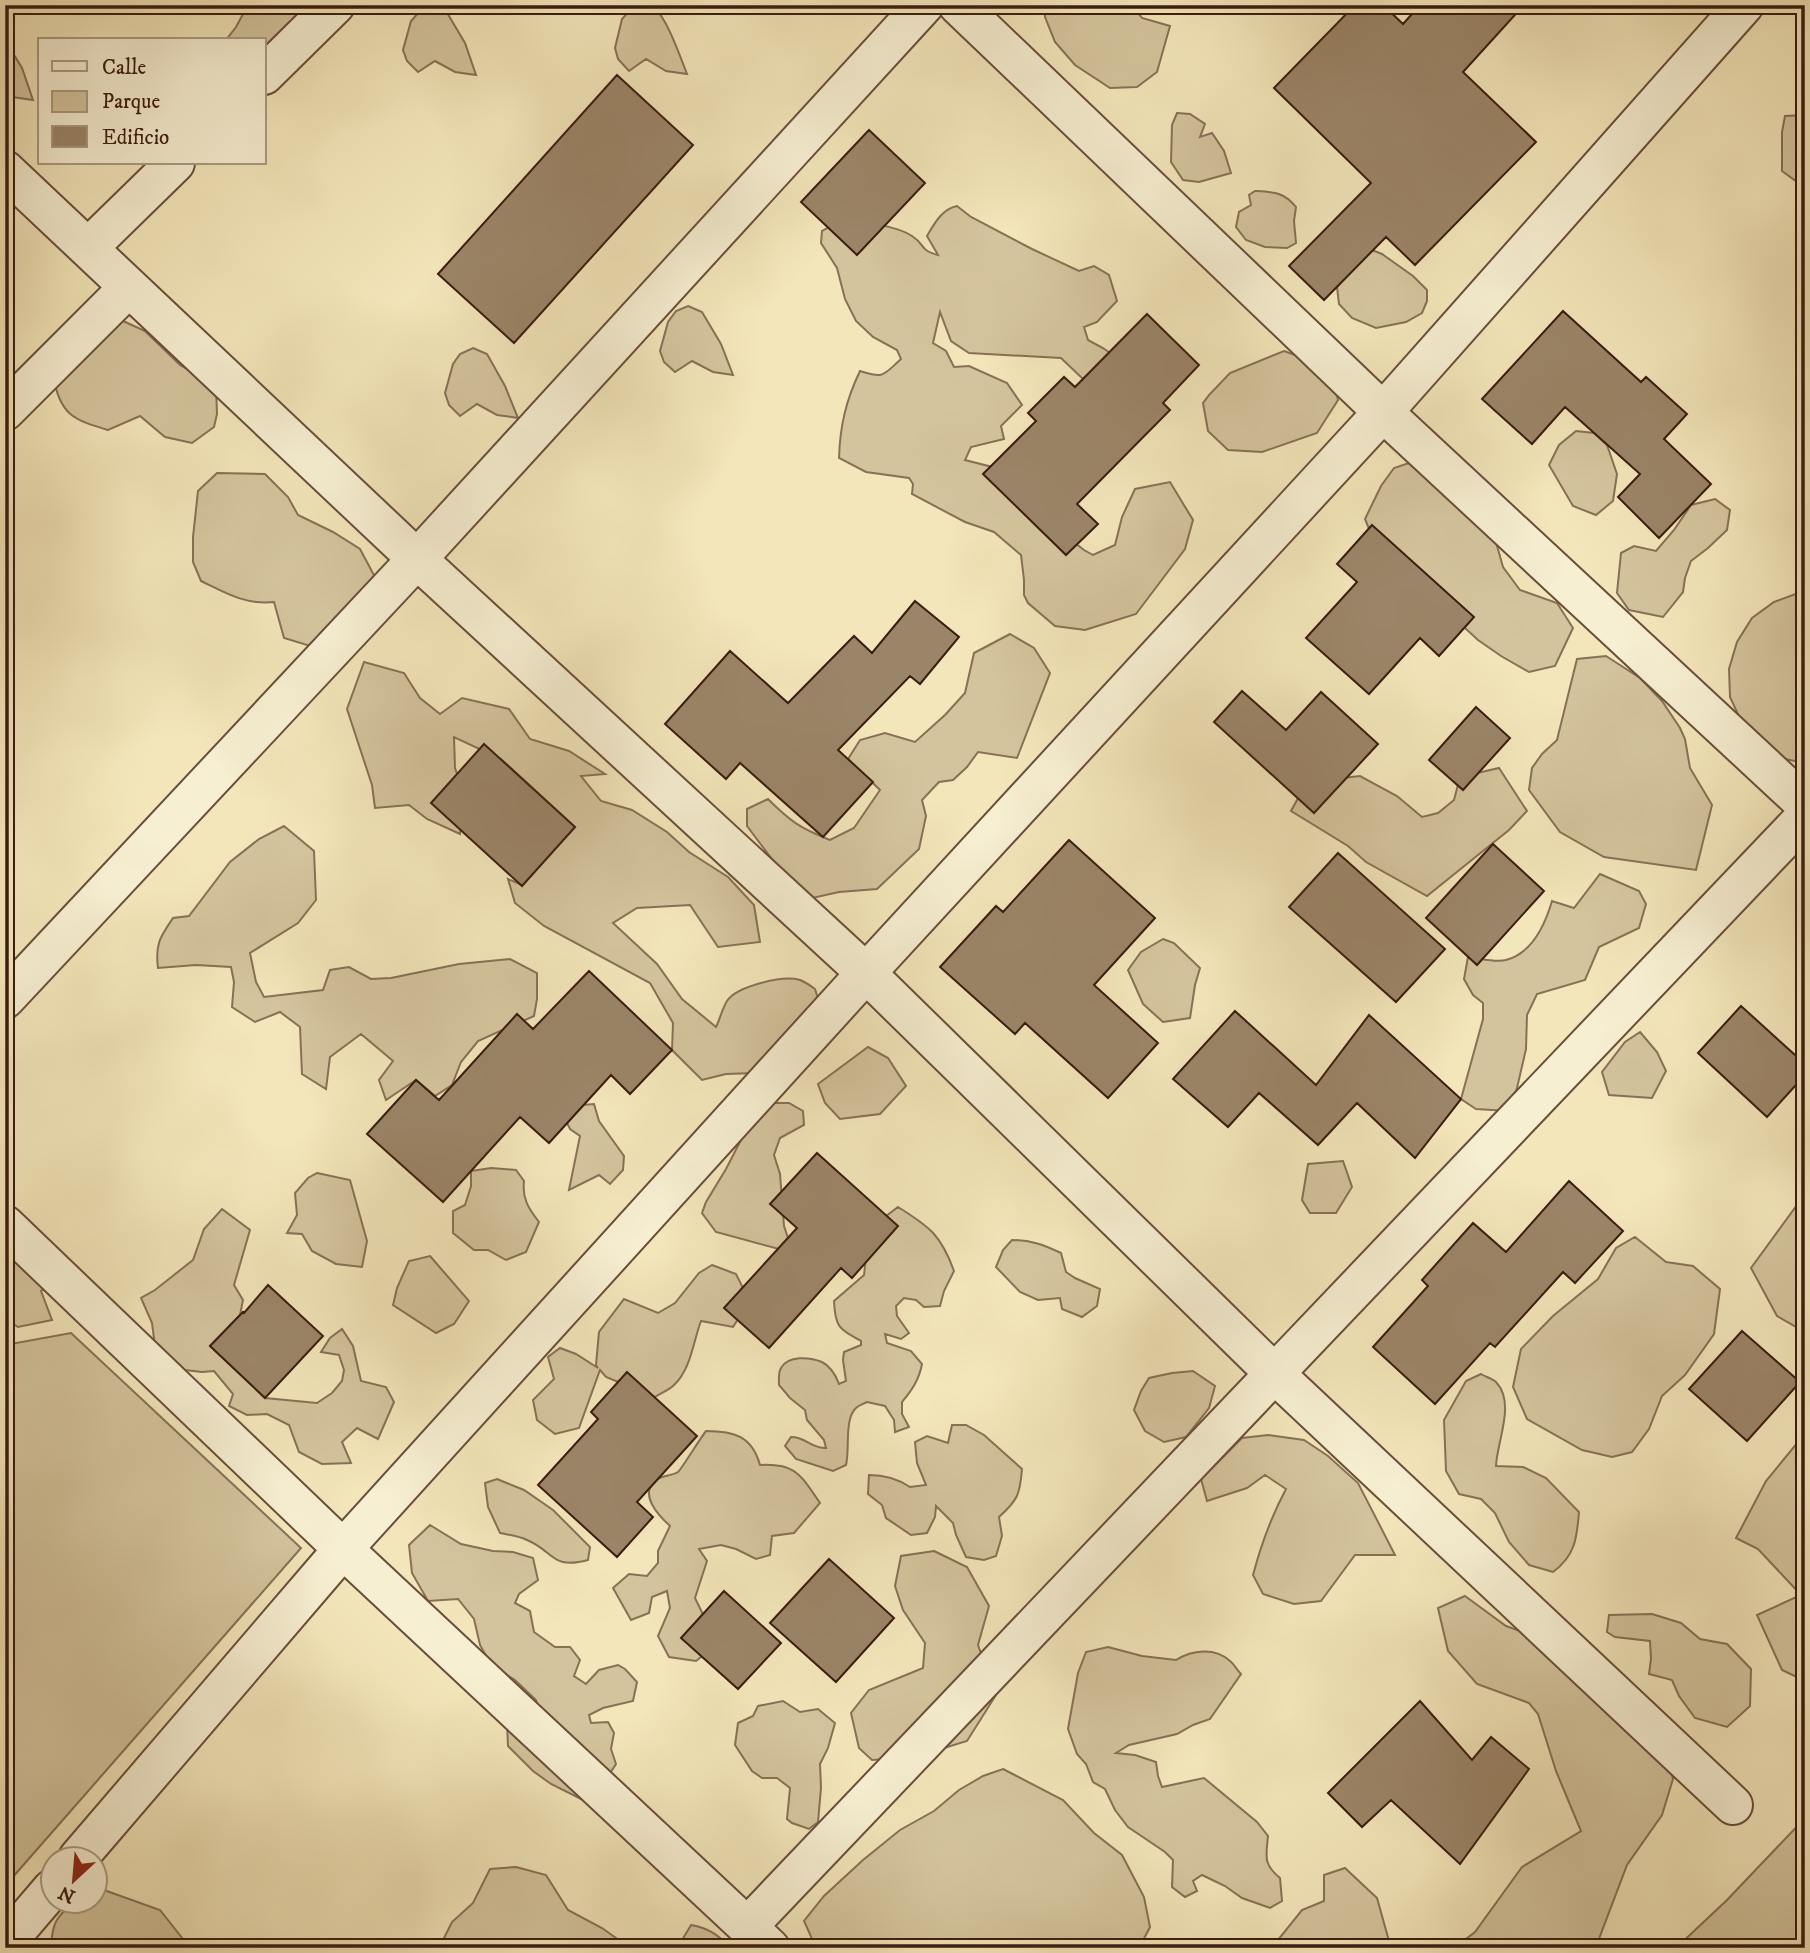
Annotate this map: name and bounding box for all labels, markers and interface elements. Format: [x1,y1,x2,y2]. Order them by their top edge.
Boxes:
legend [38,38,266,164]
text: Calle [102,55,146,81]
text: Parque [102,89,160,115]
text: Edificio [102,125,169,151]
north arrow [38,1844,108,1914]
text: N [55,1880,79,1908]

